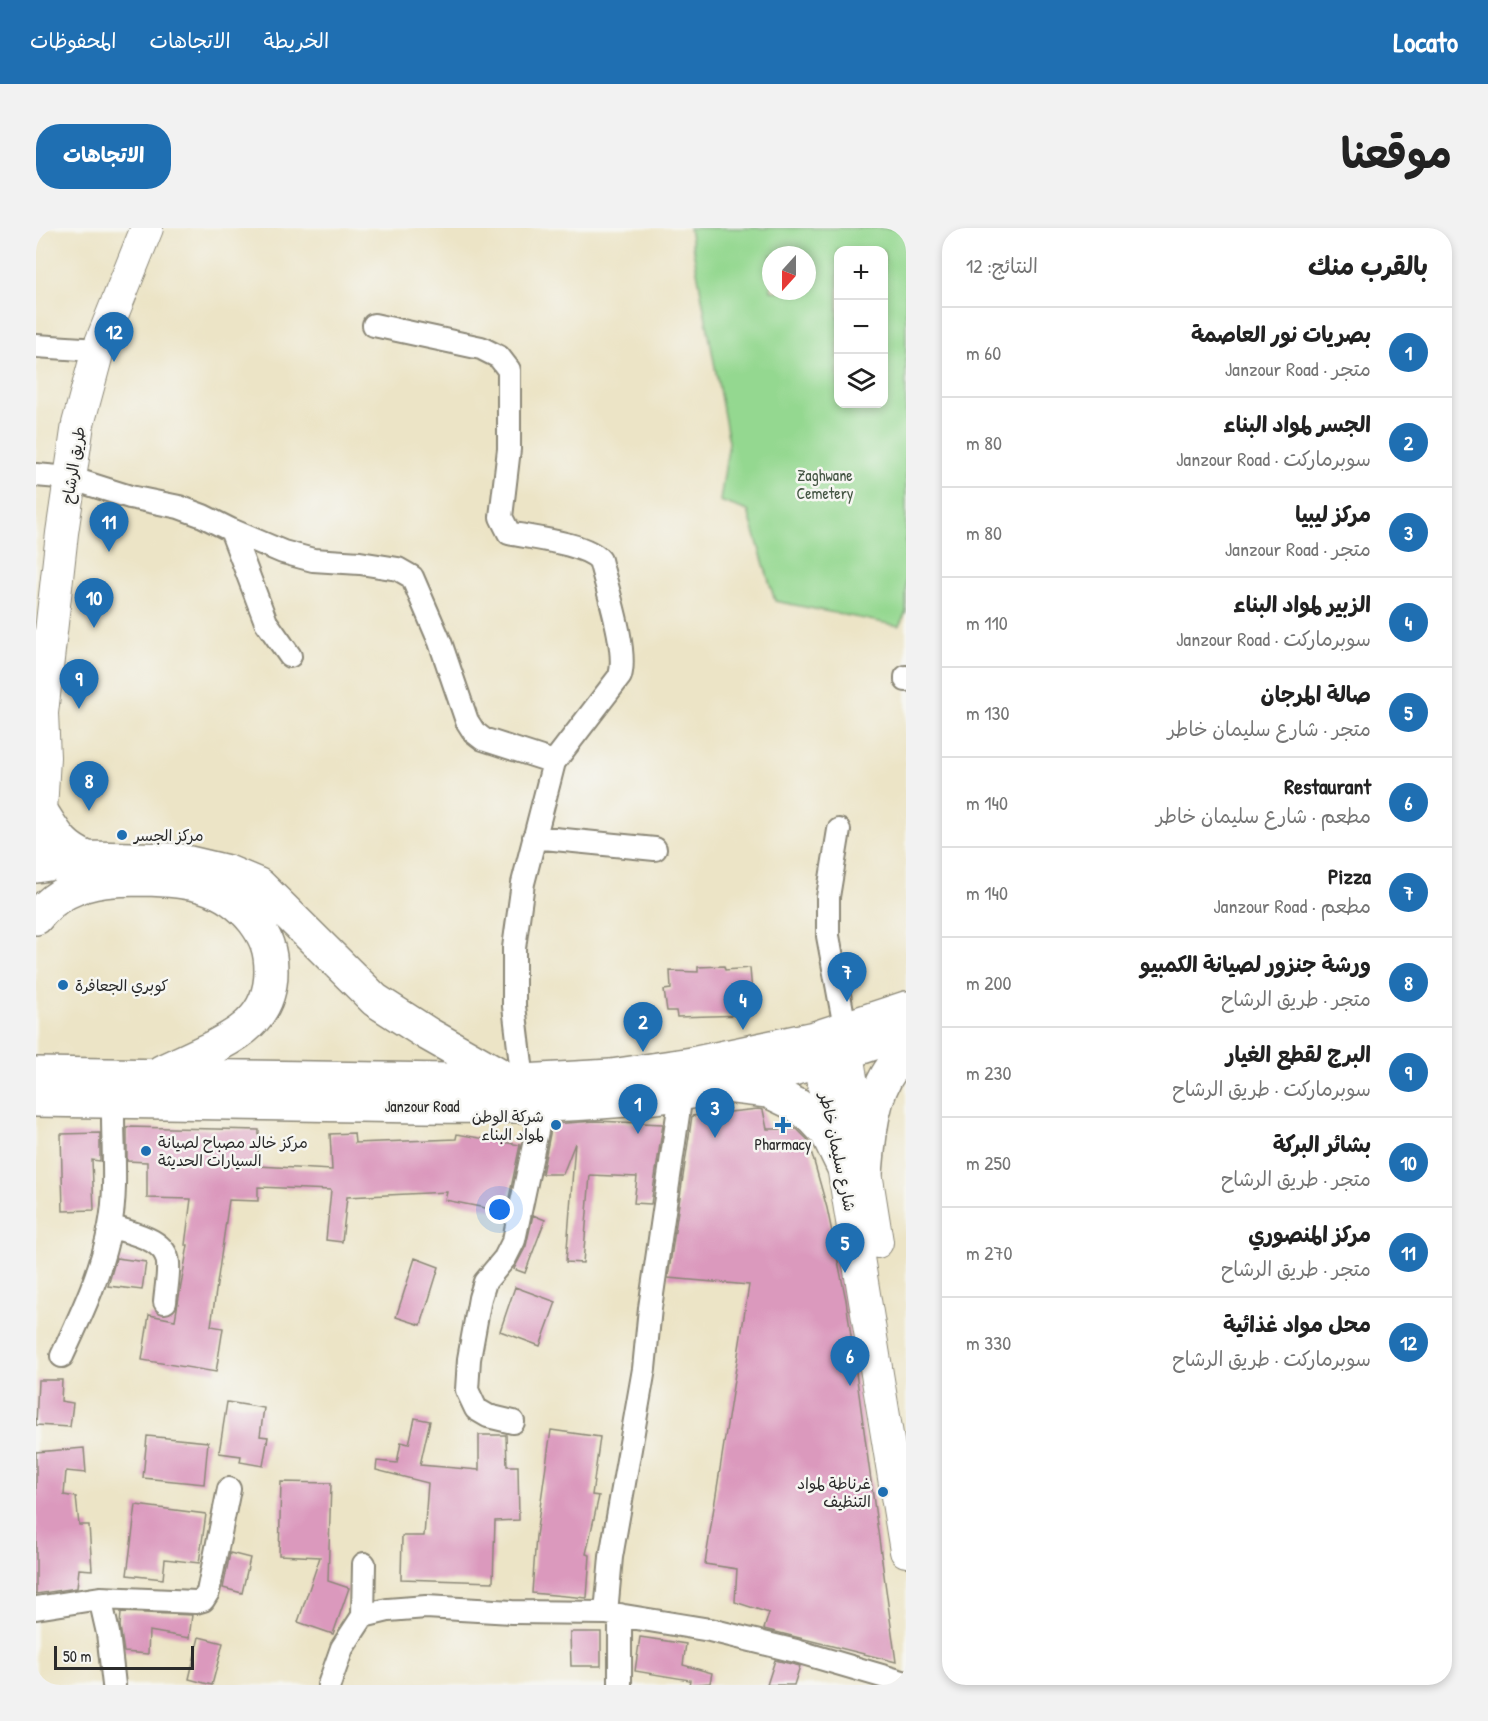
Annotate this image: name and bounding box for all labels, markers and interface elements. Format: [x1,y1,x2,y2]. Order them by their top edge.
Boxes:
text: Locato [1394,23,1458,61]
text: المحفوظات [30,26,116,55]
text: الاتجاهات [149,26,231,55]
text: الخريطة [264,26,329,55]
button: الاتجاهات [36,124,171,189]
text: موقعنا [1341,124,1452,181]
north arrow [762,246,816,300]
map controls [834,246,888,408]
button: + [834,246,888,300]
text: بالقرب منك [1308,248,1428,283]
text: النتائج: 12 [966,252,1038,279]
button: − [834,300,888,354]
pin: 12 [94,312,134,362]
text: بصريات نور العاصمة [1191,319,1371,349]
text: 60 m [966,339,1001,366]
text: 1 [1405,339,1412,366]
button: layers [834,354,888,408]
text: متجر · Janzour Road [1225,355,1371,382]
text: الجسر لمواد البناء [1223,409,1371,439]
street label: طريق الرشاح [56,425,90,505]
text: 80 m [966,429,1002,456]
text: 2 [1404,429,1413,456]
text: سوبرماركت · Janzour Road [1176,445,1371,472]
park label: Zaghwane Cemetery [796,464,854,504]
text: مركز ليبيا [1295,499,1371,529]
pin: 11 [90,502,128,552]
text: 80 m [966,519,1002,546]
text: 3 [1404,519,1413,546]
text: متجر · Janzour Road [1225,535,1371,562]
pin: 10 [74,578,114,628]
text: الزبير لمواد البناء [1233,589,1371,619]
text: 110 m [966,609,1008,636]
text: 4 [1405,609,1412,636]
text: سوبرماركت · Janzour Road [1176,625,1371,652]
pin: 9 [60,660,99,709]
text: صالة المرجان [1260,679,1371,709]
text: 130 m [966,699,1009,726]
text: 5 [1404,699,1413,726]
text: متجر · شارع سليمان خاطر [1168,715,1371,742]
pin: 8 [70,762,108,811]
text: Restaurant [1284,771,1371,801]
text: 140 m [966,789,1008,816]
text: 6 [1405,789,1413,816]
text: مطعم · شارع سليمان خاطر [1156,802,1371,829]
place label: مركز الجسر [132,824,203,846]
marker: مركز الجسر [115,828,129,842]
text: Pizza [1328,861,1371,891]
text: 140 m [966,879,1008,906]
text: 7 [1404,879,1413,906]
text: مطعم · Janzour Road [1213,892,1371,919]
text: ورشة جنزور لصيانة الكمبيو [1140,949,1371,979]
pin: 7 [828,952,866,1002]
text: 200 m [966,969,1012,996]
text: 8 [1404,969,1413,996]
place label: كوبري الجعافرة [75,974,169,997]
marker: كوبري الجعافرة [56,978,70,992]
pin: 4 [724,980,762,1030]
text: متجر · طريق الرشاح [1221,985,1371,1012]
pin: 2 [624,1002,662,1052]
text: البرج لقطع الغيار [1226,1039,1371,1069]
text: 230 m [966,1059,1012,1086]
text: 9 [1405,1059,1412,1086]
text: سوبرماركت · طريق الرشاح [1172,1075,1371,1102]
pin: 1 [618,1084,658,1134]
pin: 3 [696,1088,734,1138]
street label: شارع سليمان خاطر [813,1089,861,1214]
street label: Janzour Road [384,1095,460,1117]
place label: شركة الوطن لمواد البناء [472,1105,544,1145]
marker: شركة الوطن لمواد البناء [549,1118,563,1132]
marker: Pharmacy [776,1118,790,1132]
text: بشائر البركة [1273,1129,1371,1159]
place label: مركز خالد مصباح لصيانة السيارات الحديثة [158,1131,308,1171]
place label: Pharmacy [755,1133,812,1155]
marker: مركز خالد مصباح لصيانة السيارات الحديثة [139,1144,153,1158]
text: 250 m [966,1149,1011,1176]
text: 10 [1400,1149,1417,1176]
text: متجر · طريق الرشاح [1221,1165,1371,1192]
your location [485,1195,514,1224]
text: مركز المنصوري [1248,1219,1371,1249]
pin: 5 [826,1224,864,1273]
text: 270 m [966,1239,1012,1266]
text: 11 [1401,1239,1416,1266]
text: متجر · طريق الرشاح [1221,1255,1371,1282]
text: محل مواد غذائية [1223,1309,1371,1339]
text: 330 m [966,1329,1011,1356]
text: 12 [1400,1329,1417,1356]
pin: 6 [830,1336,870,1386]
text: سوبرماركت · طريق الرشاح [1172,1345,1371,1372]
place label: غرناطة لمواد التنظيف [797,1472,871,1512]
marker: غرناطة لمواد التنظيف [876,1485,890,1499]
scale bar [54,1643,194,1670]
text: 50 m [63,1645,92,1667]

